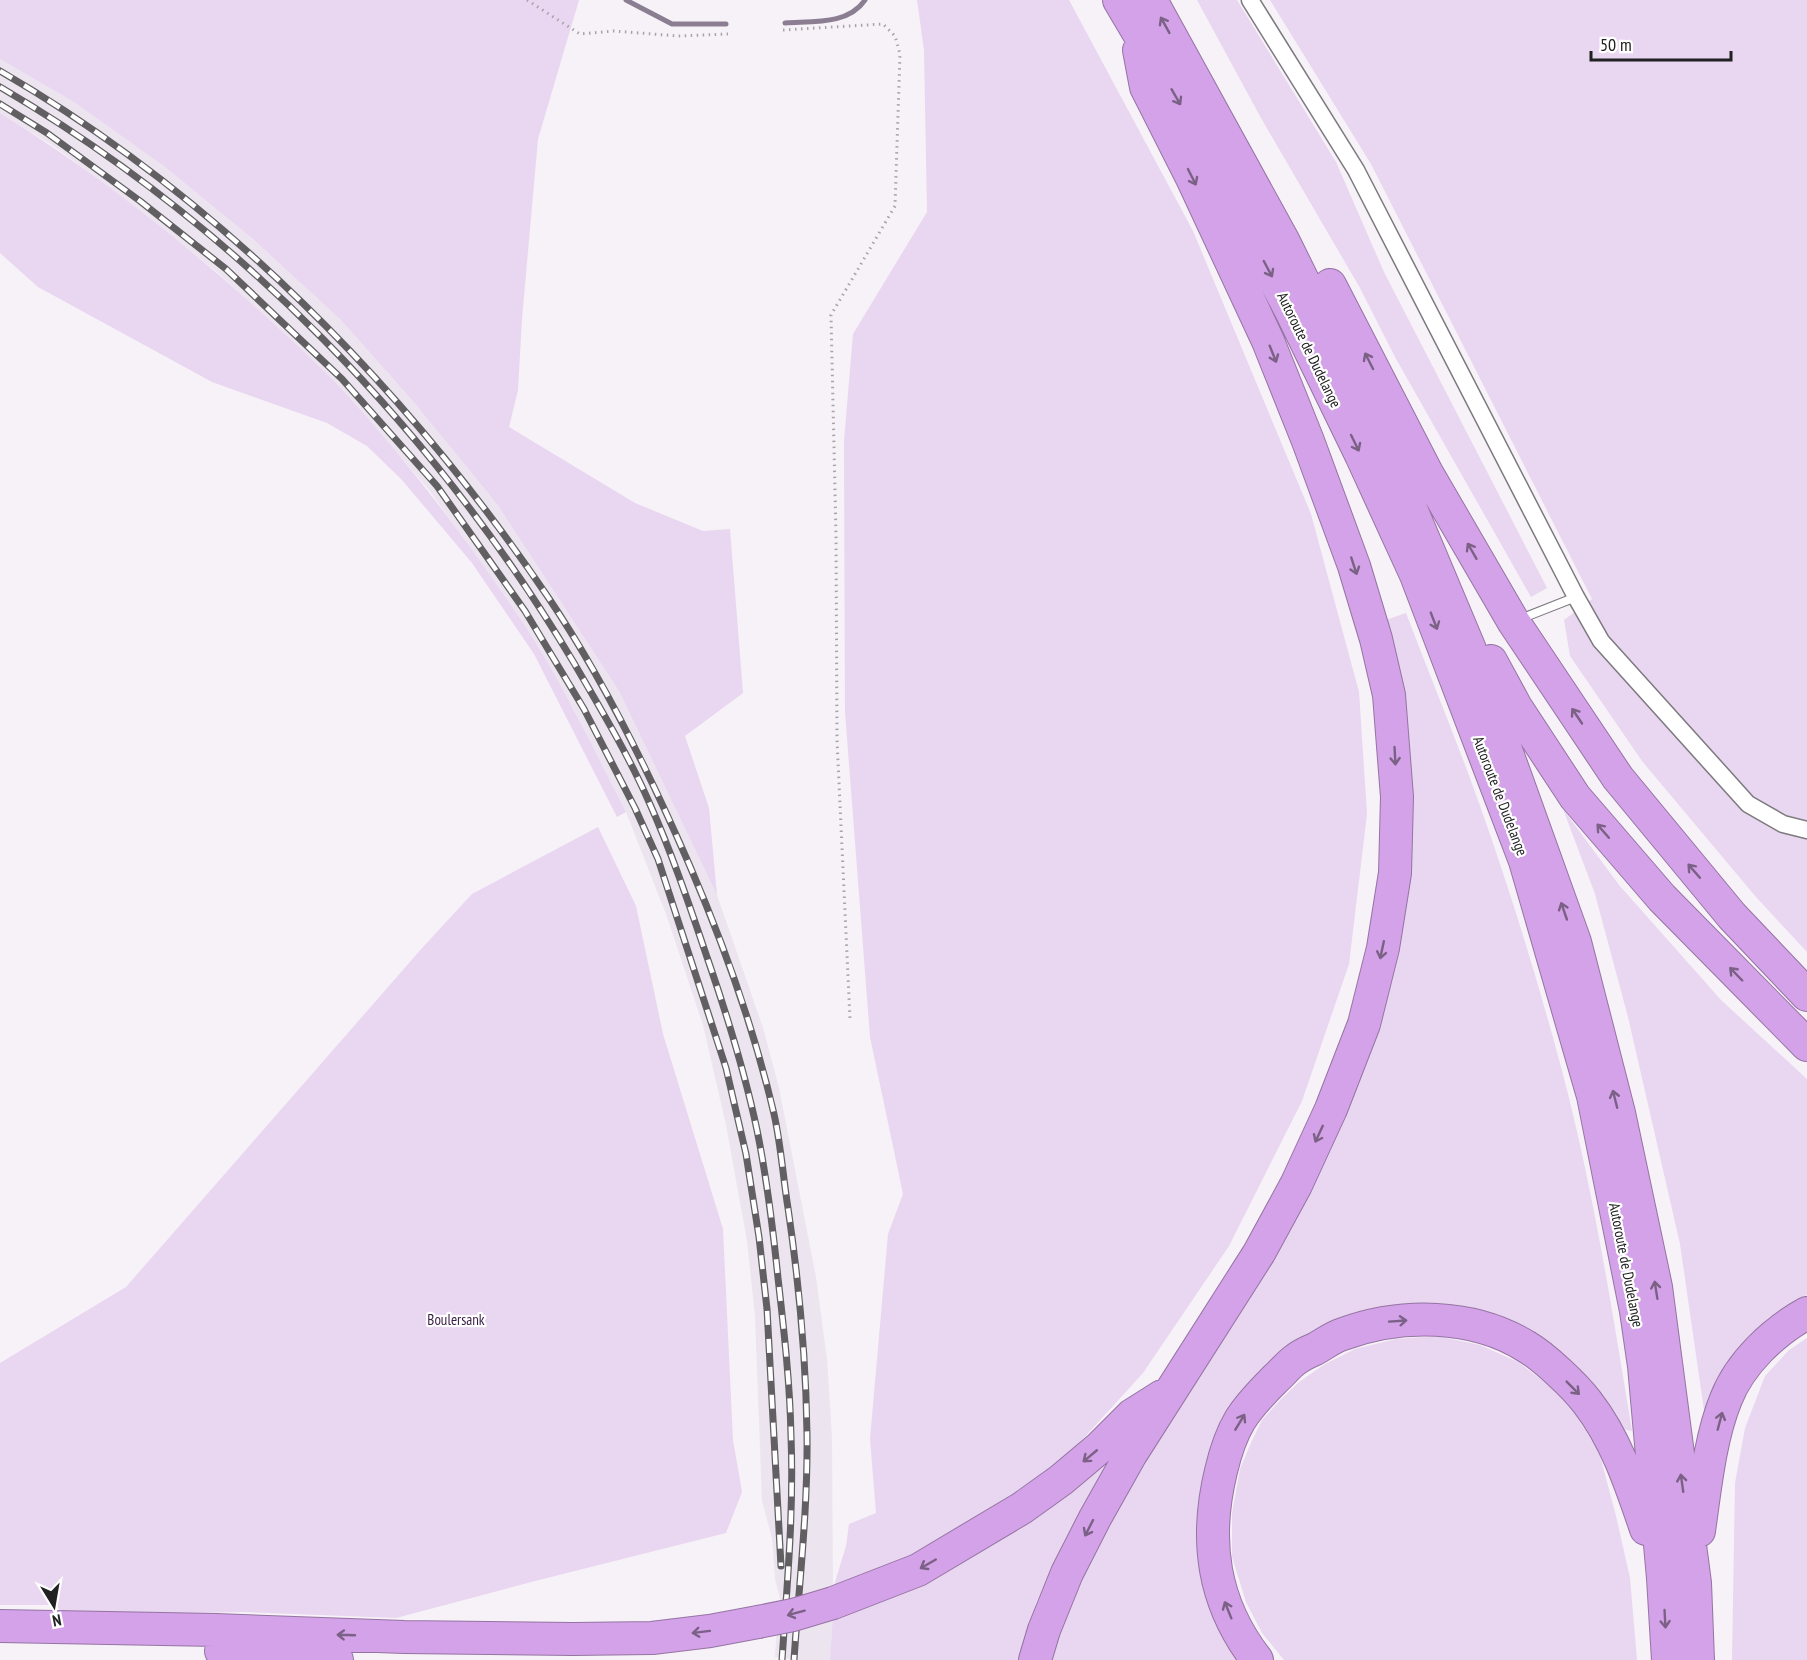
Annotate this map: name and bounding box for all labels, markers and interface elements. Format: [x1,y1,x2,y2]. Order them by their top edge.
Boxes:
one-way arrow [1159,17,1171,34]
scale bar [1591,24,1730,62]
text: 50 m [1600,33,1632,56]
one-way arrow [1171,87,1182,105]
one-way arrow [1186,167,1198,185]
one-way arrow [1263,259,1274,277]
street label: Autoroute de Dudelange [1273,289,1346,411]
one-way arrow [1268,344,1279,363]
one-way arrow [1363,353,1375,371]
one-way arrow [1349,434,1361,451]
one-way arrow [1466,543,1478,560]
one-way arrow [1349,556,1360,575]
one-way arrow [1429,612,1440,630]
one-way arrow [1570,708,1582,725]
street label: Autoroute de Dudelange [1469,733,1532,858]
one-way arrow [1389,746,1400,766]
one-way arrow [1597,823,1610,839]
one-way arrow [1687,864,1701,879]
one-way arrow [1558,902,1569,921]
one-way arrow [1376,940,1387,959]
one-way arrow [1729,966,1743,981]
one-way arrow [1609,1090,1621,1109]
one-way arrow [1313,1125,1325,1143]
street label: Autoroute de Dudelange [1605,1201,1648,1329]
one-way arrow [1651,1280,1662,1300]
park label: Boulersank [427,1310,485,1329]
one-way arrow [1388,1315,1408,1326]
one-way arrow [1565,1380,1580,1395]
one-way arrow [1714,1412,1726,1431]
one-way arrow [1235,1414,1247,1431]
one-way arrow [1083,1449,1098,1463]
one-way arrow [1676,1473,1687,1493]
one-way arrow [1083,1519,1095,1537]
one-way arrow [920,1558,937,1570]
north arrow [24,1576,84,1636]
one-way arrow [1221,1601,1232,1619]
one-way arrow [787,1608,806,1620]
one-way arrow [1660,1609,1671,1629]
text: N [51,1610,63,1631]
one-way arrow [691,1627,711,1638]
one-way arrow [336,1629,356,1640]

